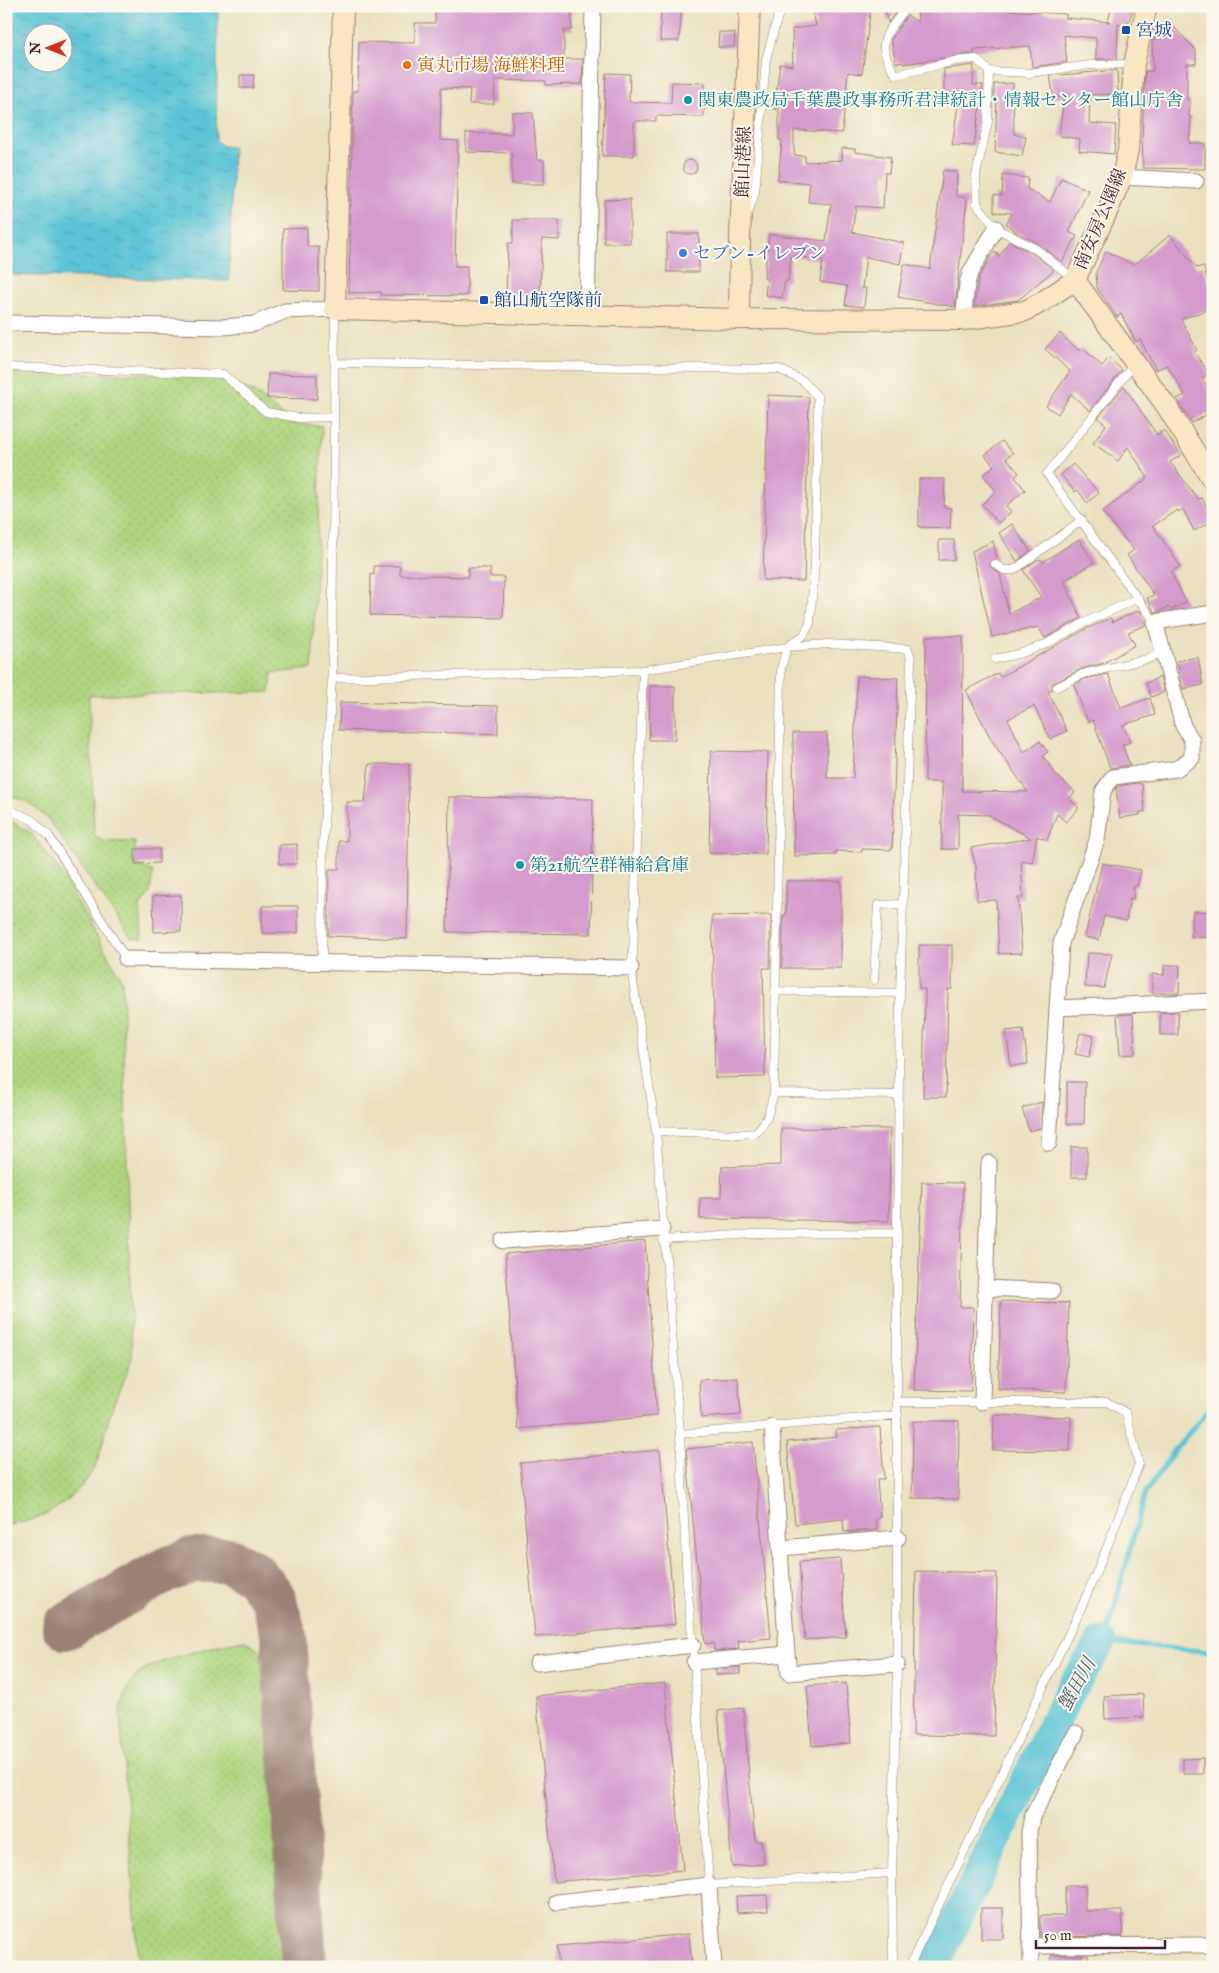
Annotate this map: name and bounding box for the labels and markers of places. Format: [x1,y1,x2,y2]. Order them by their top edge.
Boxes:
place label: 宮城 [1136,20,1172,43]
marker: 宮城 [1120,24,1132,36]
place label: 寅丸市場 海鮮料理 [417,55,565,78]
marker: 寅丸市場 海鮮料理 [401,59,413,71]
place label: 関東農政局千葉農政事務所君津統計・情報センター館山庁舎 [698,90,1183,113]
marker: 関東農政局千葉農政事務所君津統計・情報センター館山庁舎 [682,94,694,106]
place label: セブン-イレブン [693,243,826,266]
marker: セブン-イレブン [677,247,689,259]
place label: 館山航空隊前 [494,290,602,313]
marker: 館山航空隊前 [478,294,490,306]
place label: 第21航空群補給倉庫 [530,855,689,878]
marker: 第21航空群補給倉庫 [514,859,526,871]

